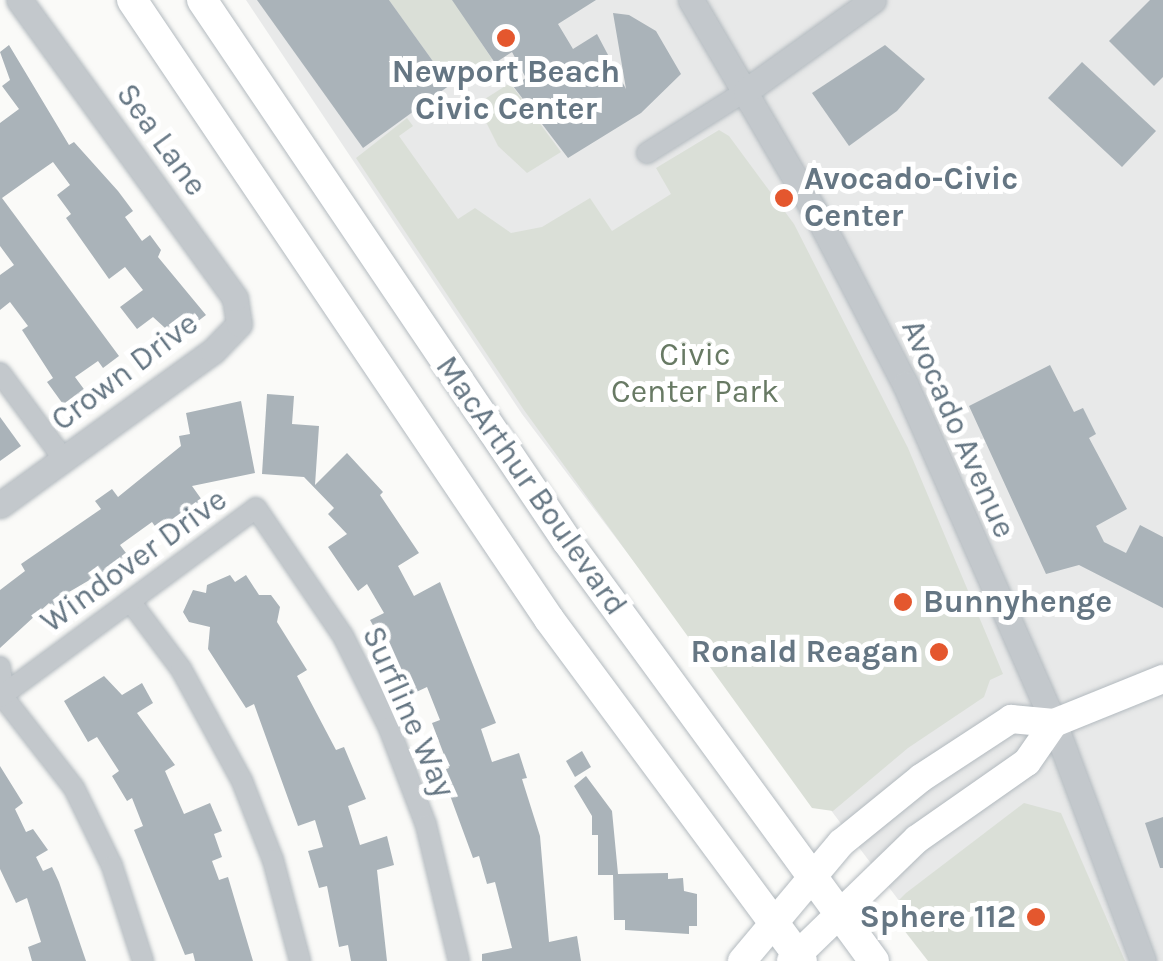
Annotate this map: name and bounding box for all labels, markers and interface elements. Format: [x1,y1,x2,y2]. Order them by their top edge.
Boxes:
marker: Newport Beach Civic Center [495,27,517,49]
place label: Newport Beach Civic Center [392,54,620,129]
street label: Sea Lane [107,76,215,204]
place label: Avocado-Civic Center [804,161,1018,236]
marker: Avocado-Civic Center [773,187,795,209]
street label: Crown Drive [44,304,206,440]
street label: Avocado Avenue [893,314,1023,544]
park label: Civic Center Park [611,337,779,412]
street label: MacArthur Boulevard [427,349,635,623]
street label: Windover Drive [34,481,234,641]
place label: Bunnyhenge [923,583,1112,621]
marker: Bunnyhenge [892,591,914,613]
street label: Surfline Way [353,621,463,803]
place label: Ronald Reagan [691,633,919,671]
marker: Ronald Reagan [928,641,950,663]
place label: Sphere 112 [859,898,1016,936]
marker: Sphere 112 [1025,906,1047,928]

